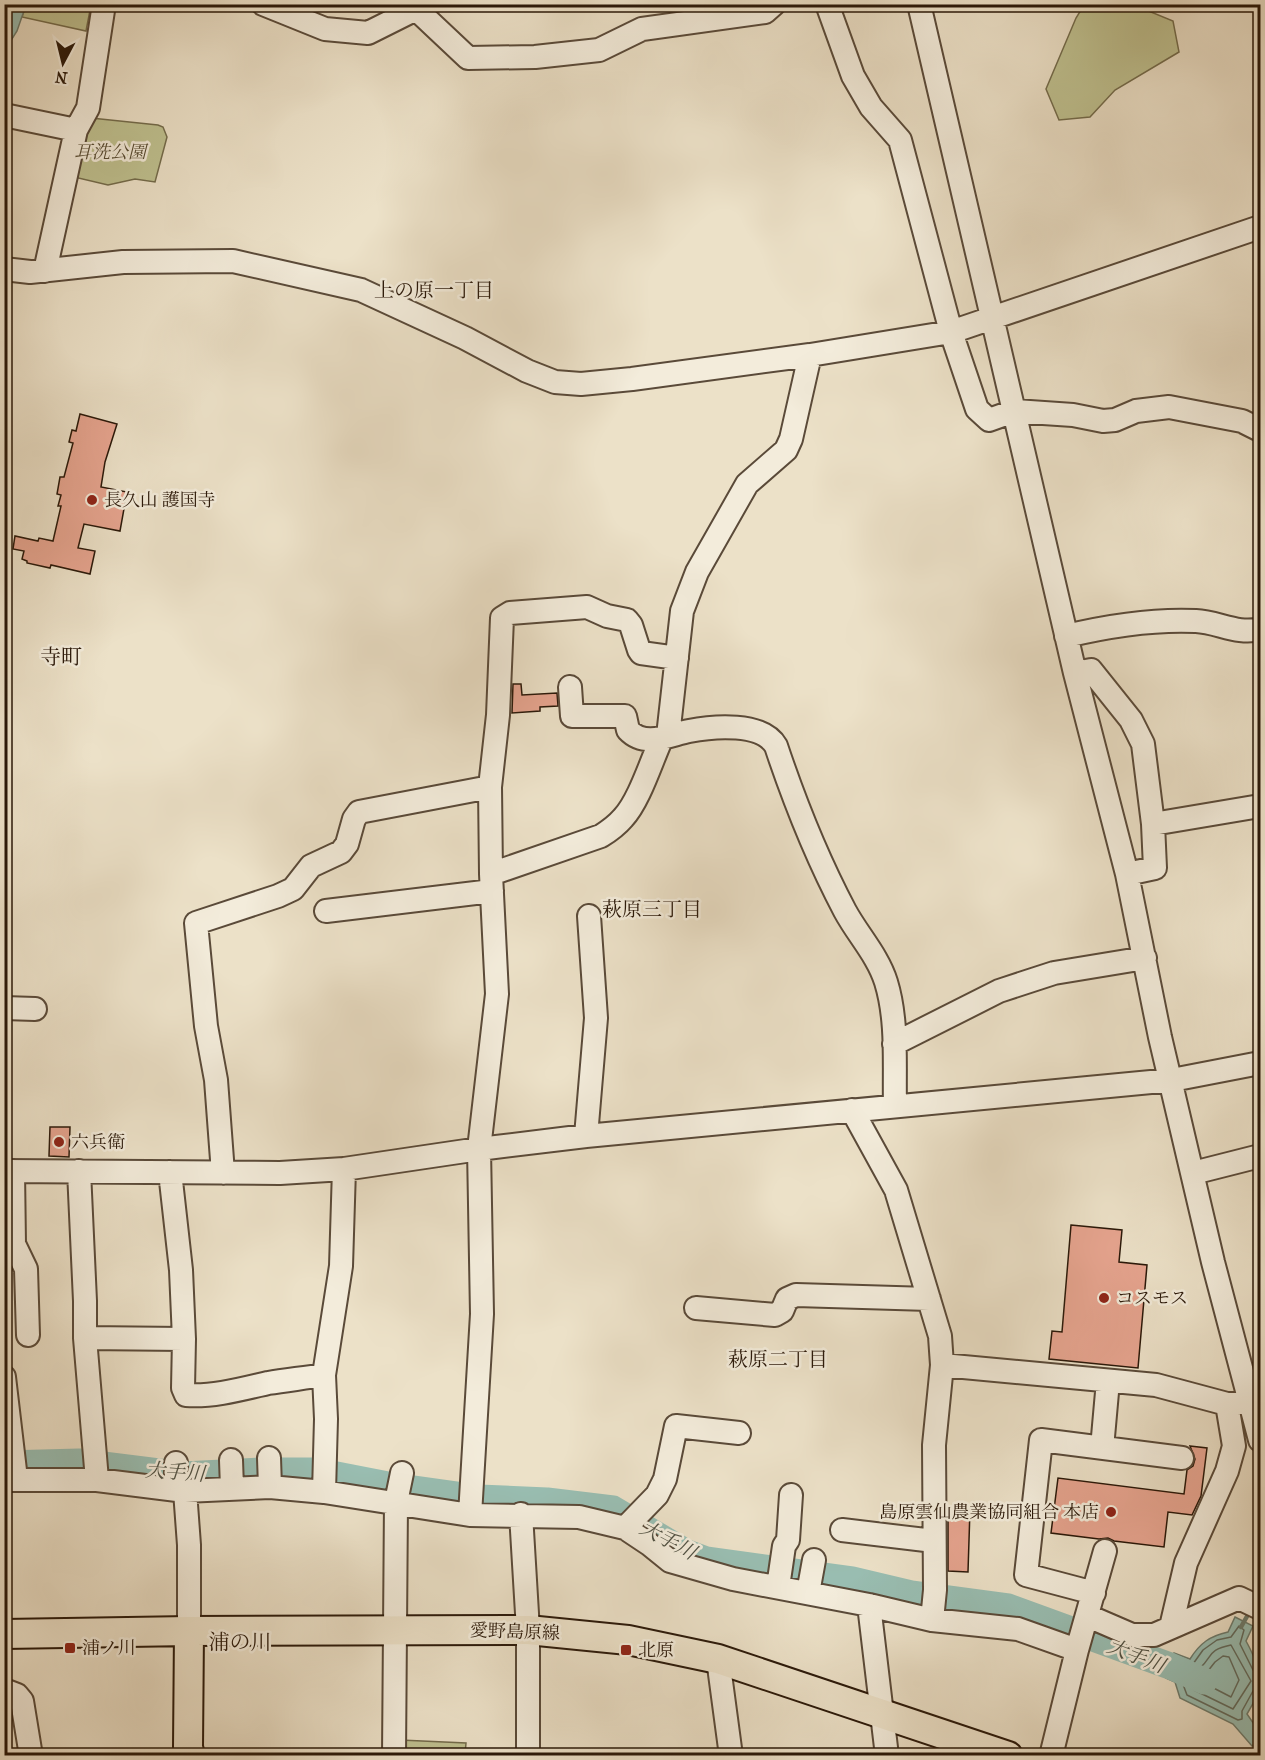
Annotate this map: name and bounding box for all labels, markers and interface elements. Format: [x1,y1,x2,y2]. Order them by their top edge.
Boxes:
north arrow [33,33,93,93]
text: N [53,67,68,88]
park label: 耳洗公園 [74,142,149,163]
district label: 上の原一丁目 [374,279,494,302]
place label: 長久山 護国寺 [104,490,216,511]
marker: 長久山 護国寺 [85,493,99,507]
district label: 寺町 [40,645,82,669]
district label: 萩原三丁目 [602,898,702,921]
place label: 六兵衛 [71,1132,125,1153]
marker: 六兵衛 [52,1135,66,1149]
place label: コスモス [1116,1288,1188,1309]
marker: コスモス [1097,1291,1111,1305]
district label: 萩原二丁目 [728,1348,828,1371]
water label: 大手川 [144,1458,208,1486]
place label: 島原雲仙農業協同組合 本店 [879,1502,1099,1523]
marker: 島原雲仙農業協同組合 本店 [1104,1505,1118,1519]
water label: 大手川 [636,1516,702,1565]
street label: 愛野島原線 [470,1620,560,1644]
district label: 浦の川 [209,1630,272,1654]
water label: 大手川 [1104,1635,1170,1678]
place label: 浦ノ川 [82,1638,136,1659]
place label: 北原 [638,1640,674,1661]
marker: 浦ノ川 [63,1641,77,1655]
marker: 北原 [619,1643,633,1657]

